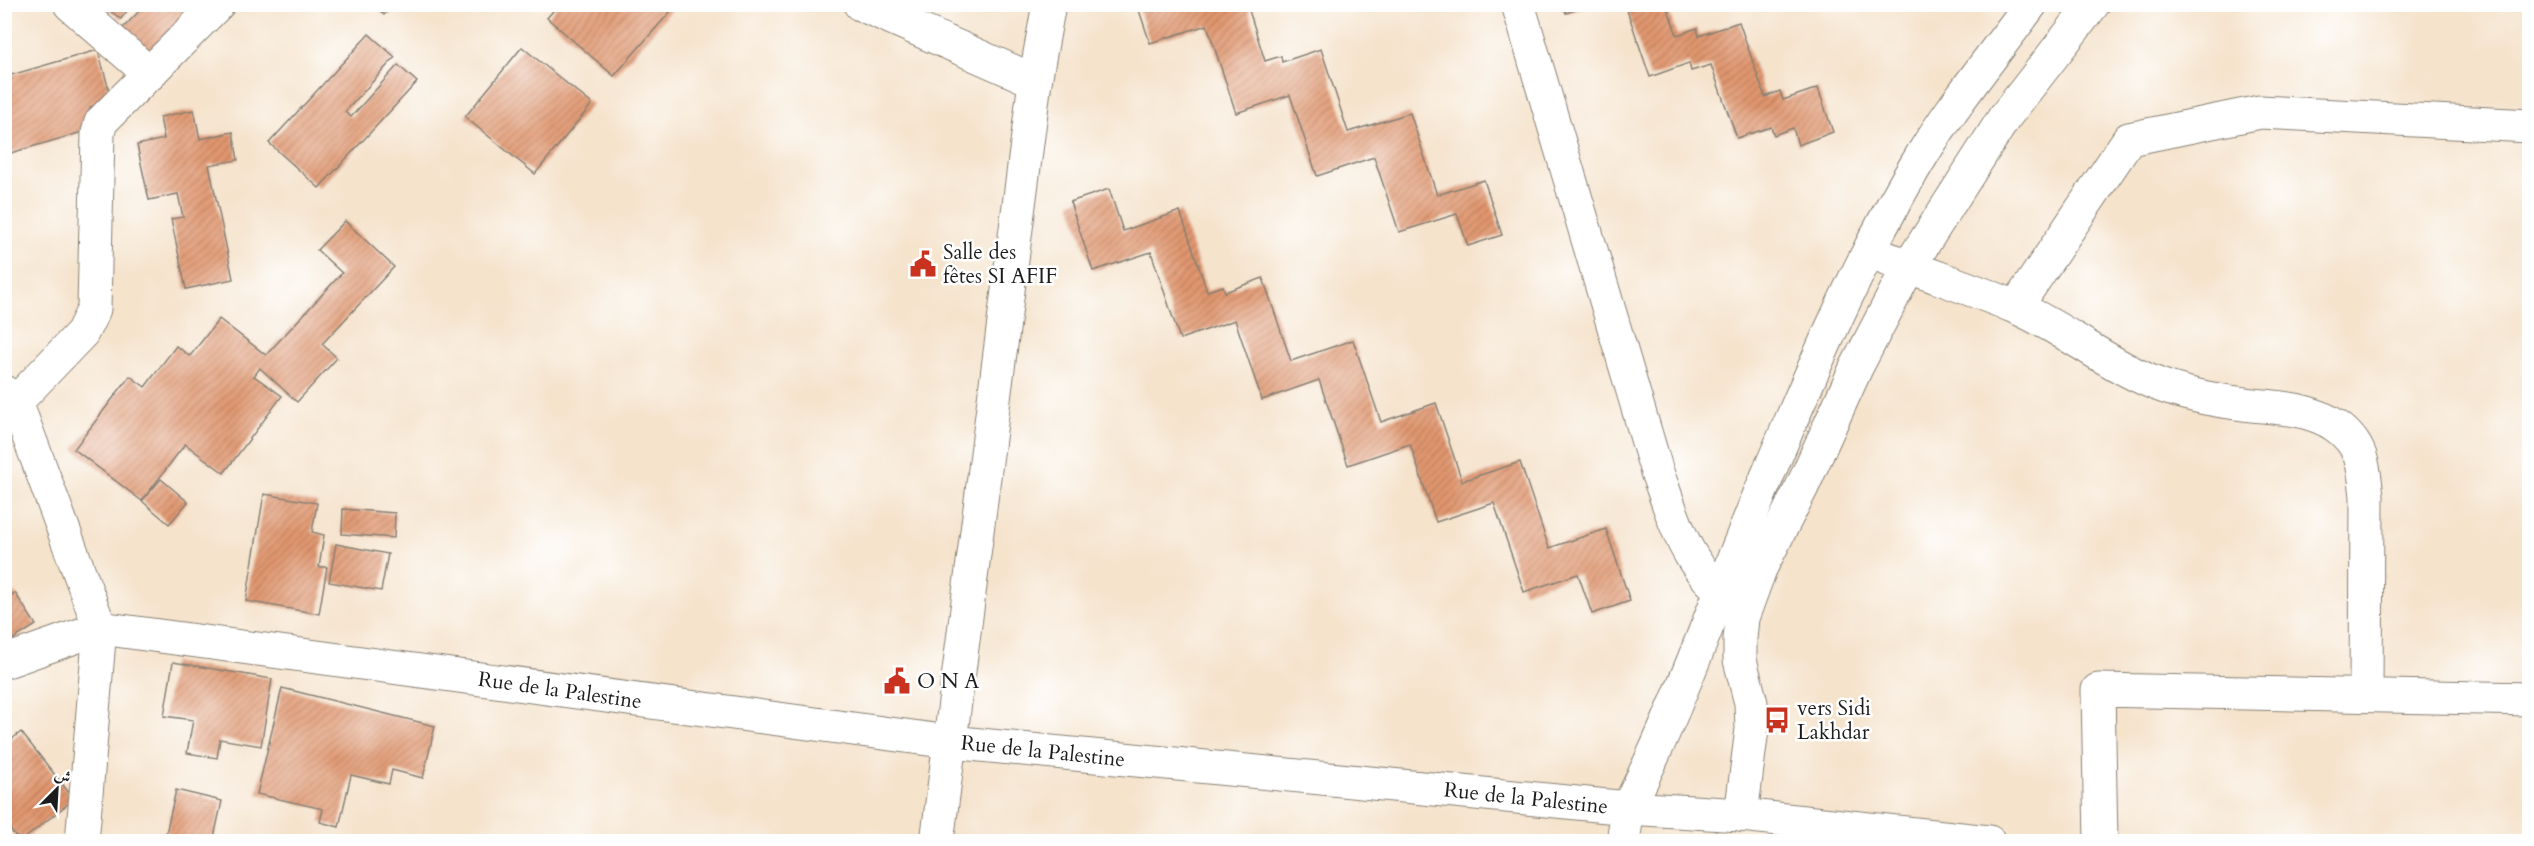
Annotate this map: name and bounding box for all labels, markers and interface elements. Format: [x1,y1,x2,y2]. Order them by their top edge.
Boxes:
place label: Salle des fêtes SI AFIF [943,238,1057,291]
public building icon: Salle des fêtes SI AFIF [908,249,938,279]
street label: Rue de la Palestine [476,665,644,716]
public building icon: O N A [882,666,912,696]
place label: O N A [917,667,979,696]
place label: vers Sidi Lakhdar [1797,694,1871,747]
bus stop icon: vers Sidi Lakhdar [1762,705,1792,735]
street label: Rue de la Palestine [959,728,1127,775]
north arrow [27,759,87,819]
text: ش [51,763,74,789]
street label: Rue de la Palestine [1442,775,1610,822]

